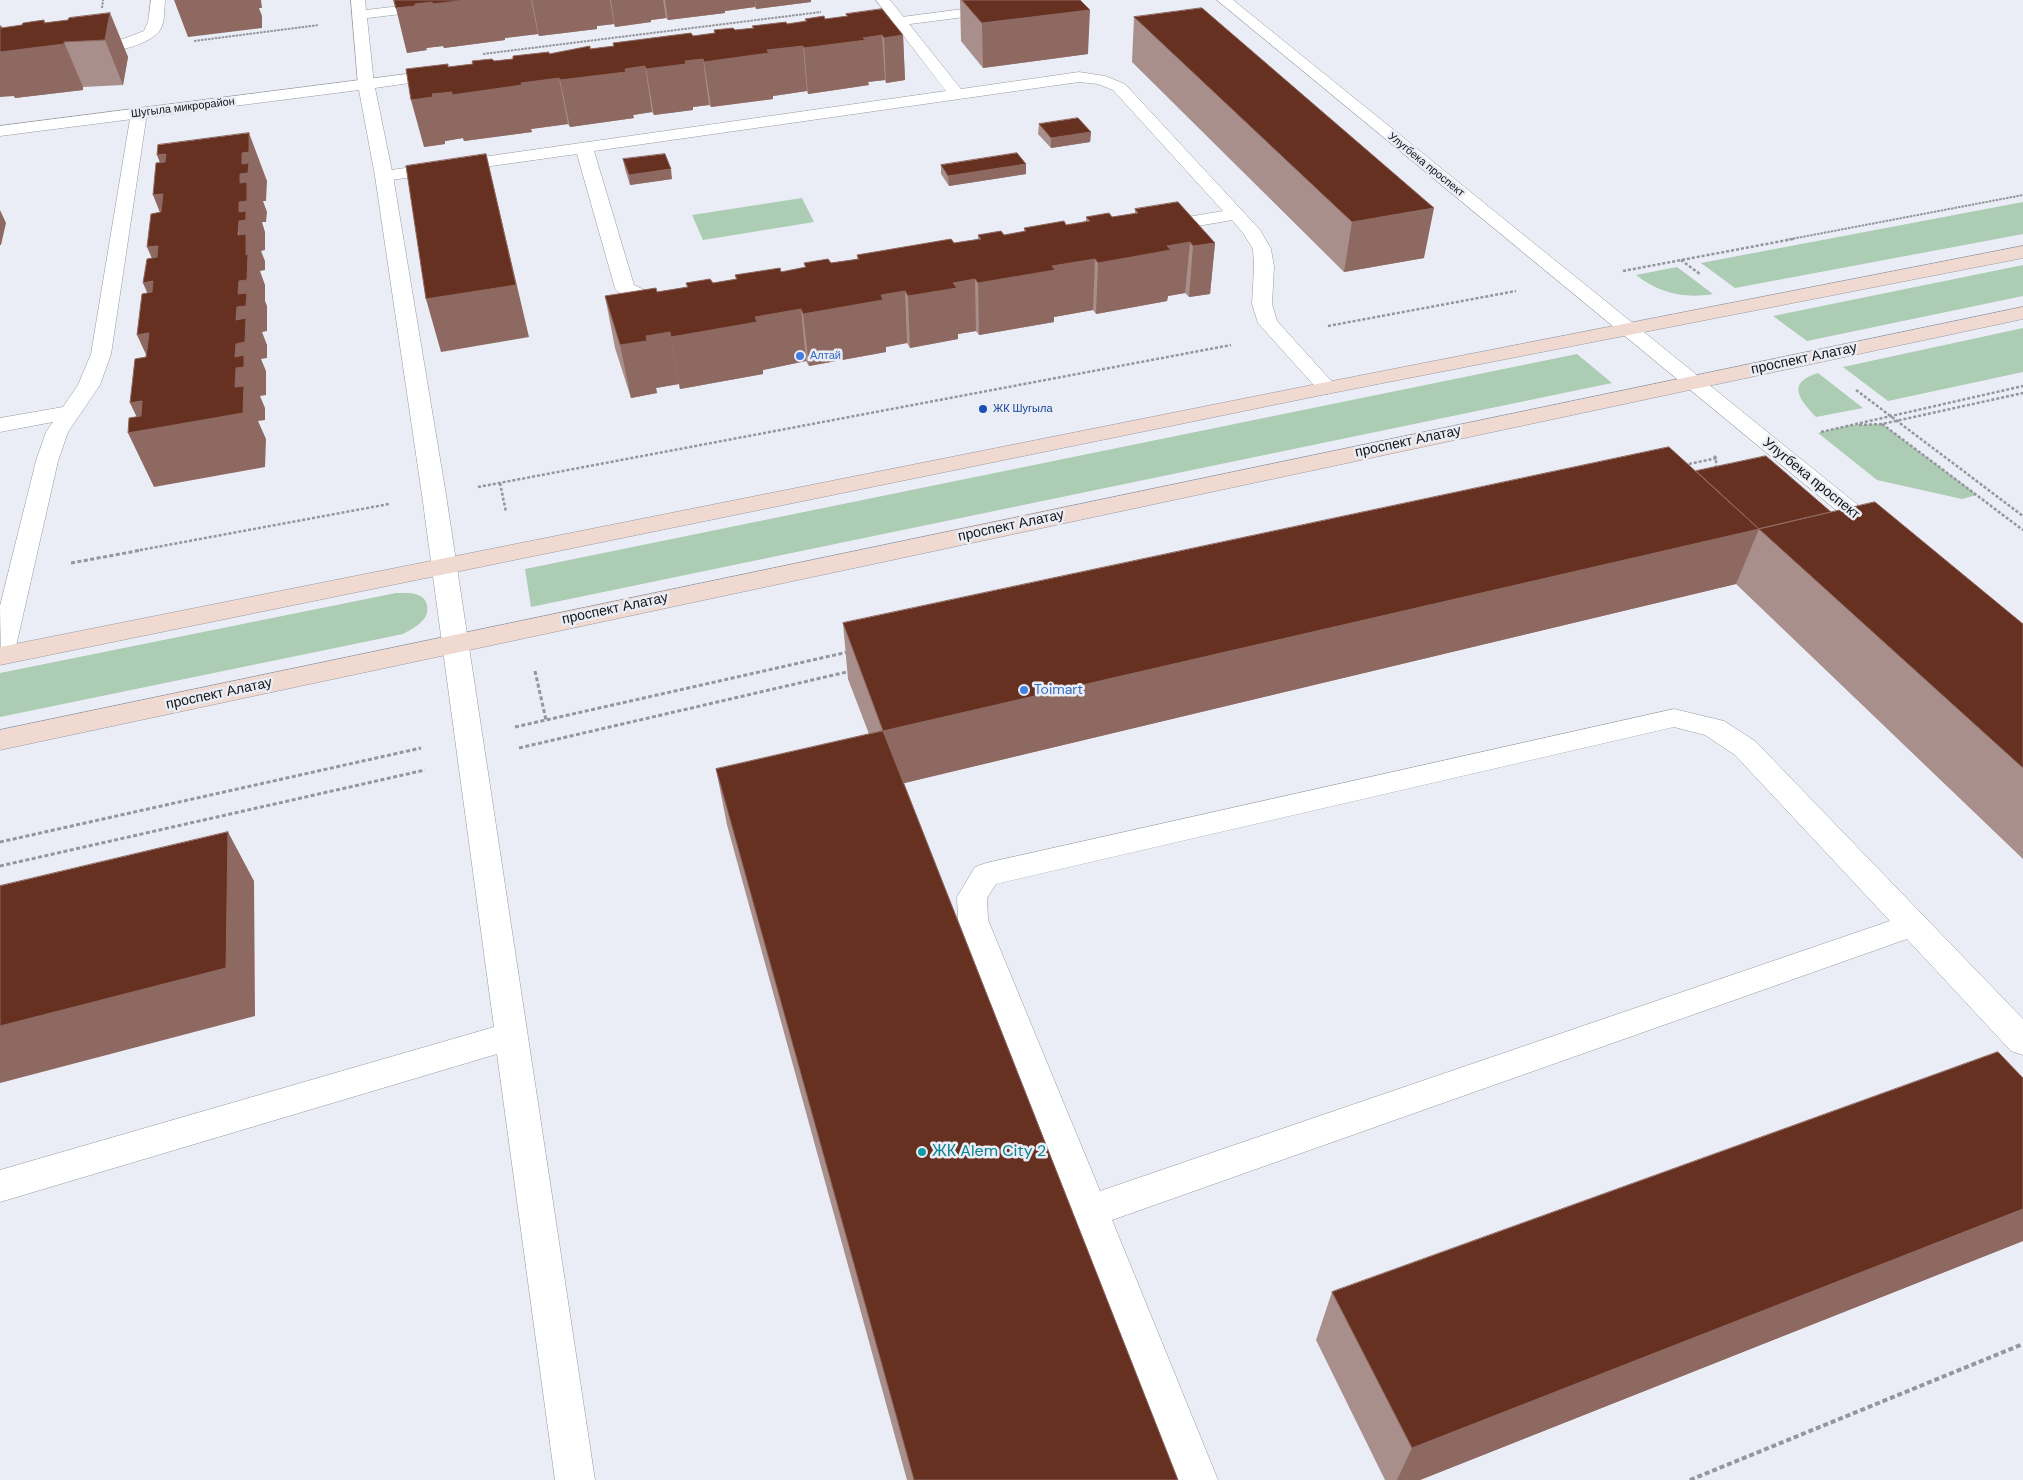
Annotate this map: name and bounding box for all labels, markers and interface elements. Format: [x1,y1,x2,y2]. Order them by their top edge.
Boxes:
street label: Шугыла микрорайон [130,95,236,121]
street label: Улугбека проспект [1385,130,1467,200]
street label: проспект Алатау [1750,340,1858,378]
place label: Алтай [810,349,841,363]
marker: Алтай [794,350,806,362]
place label: ЖК Шугыла [993,402,1053,416]
marker: ЖК Шугыла [977,403,989,415]
street label: проспект Алатау [1354,423,1462,461]
street label: Улугбека проспект [1759,435,1863,523]
street label: проспект Алатау [957,507,1065,545]
street label: проспект Алатау [561,590,669,628]
street label: проспект Алатау [165,675,273,713]
place label: Toimart [1034,682,1083,698]
marker: Toimart [1018,684,1030,696]
place label: ЖК Alem City 2 [932,1142,1046,1162]
marker: ЖК Alem City 2 [916,1146,928,1158]

